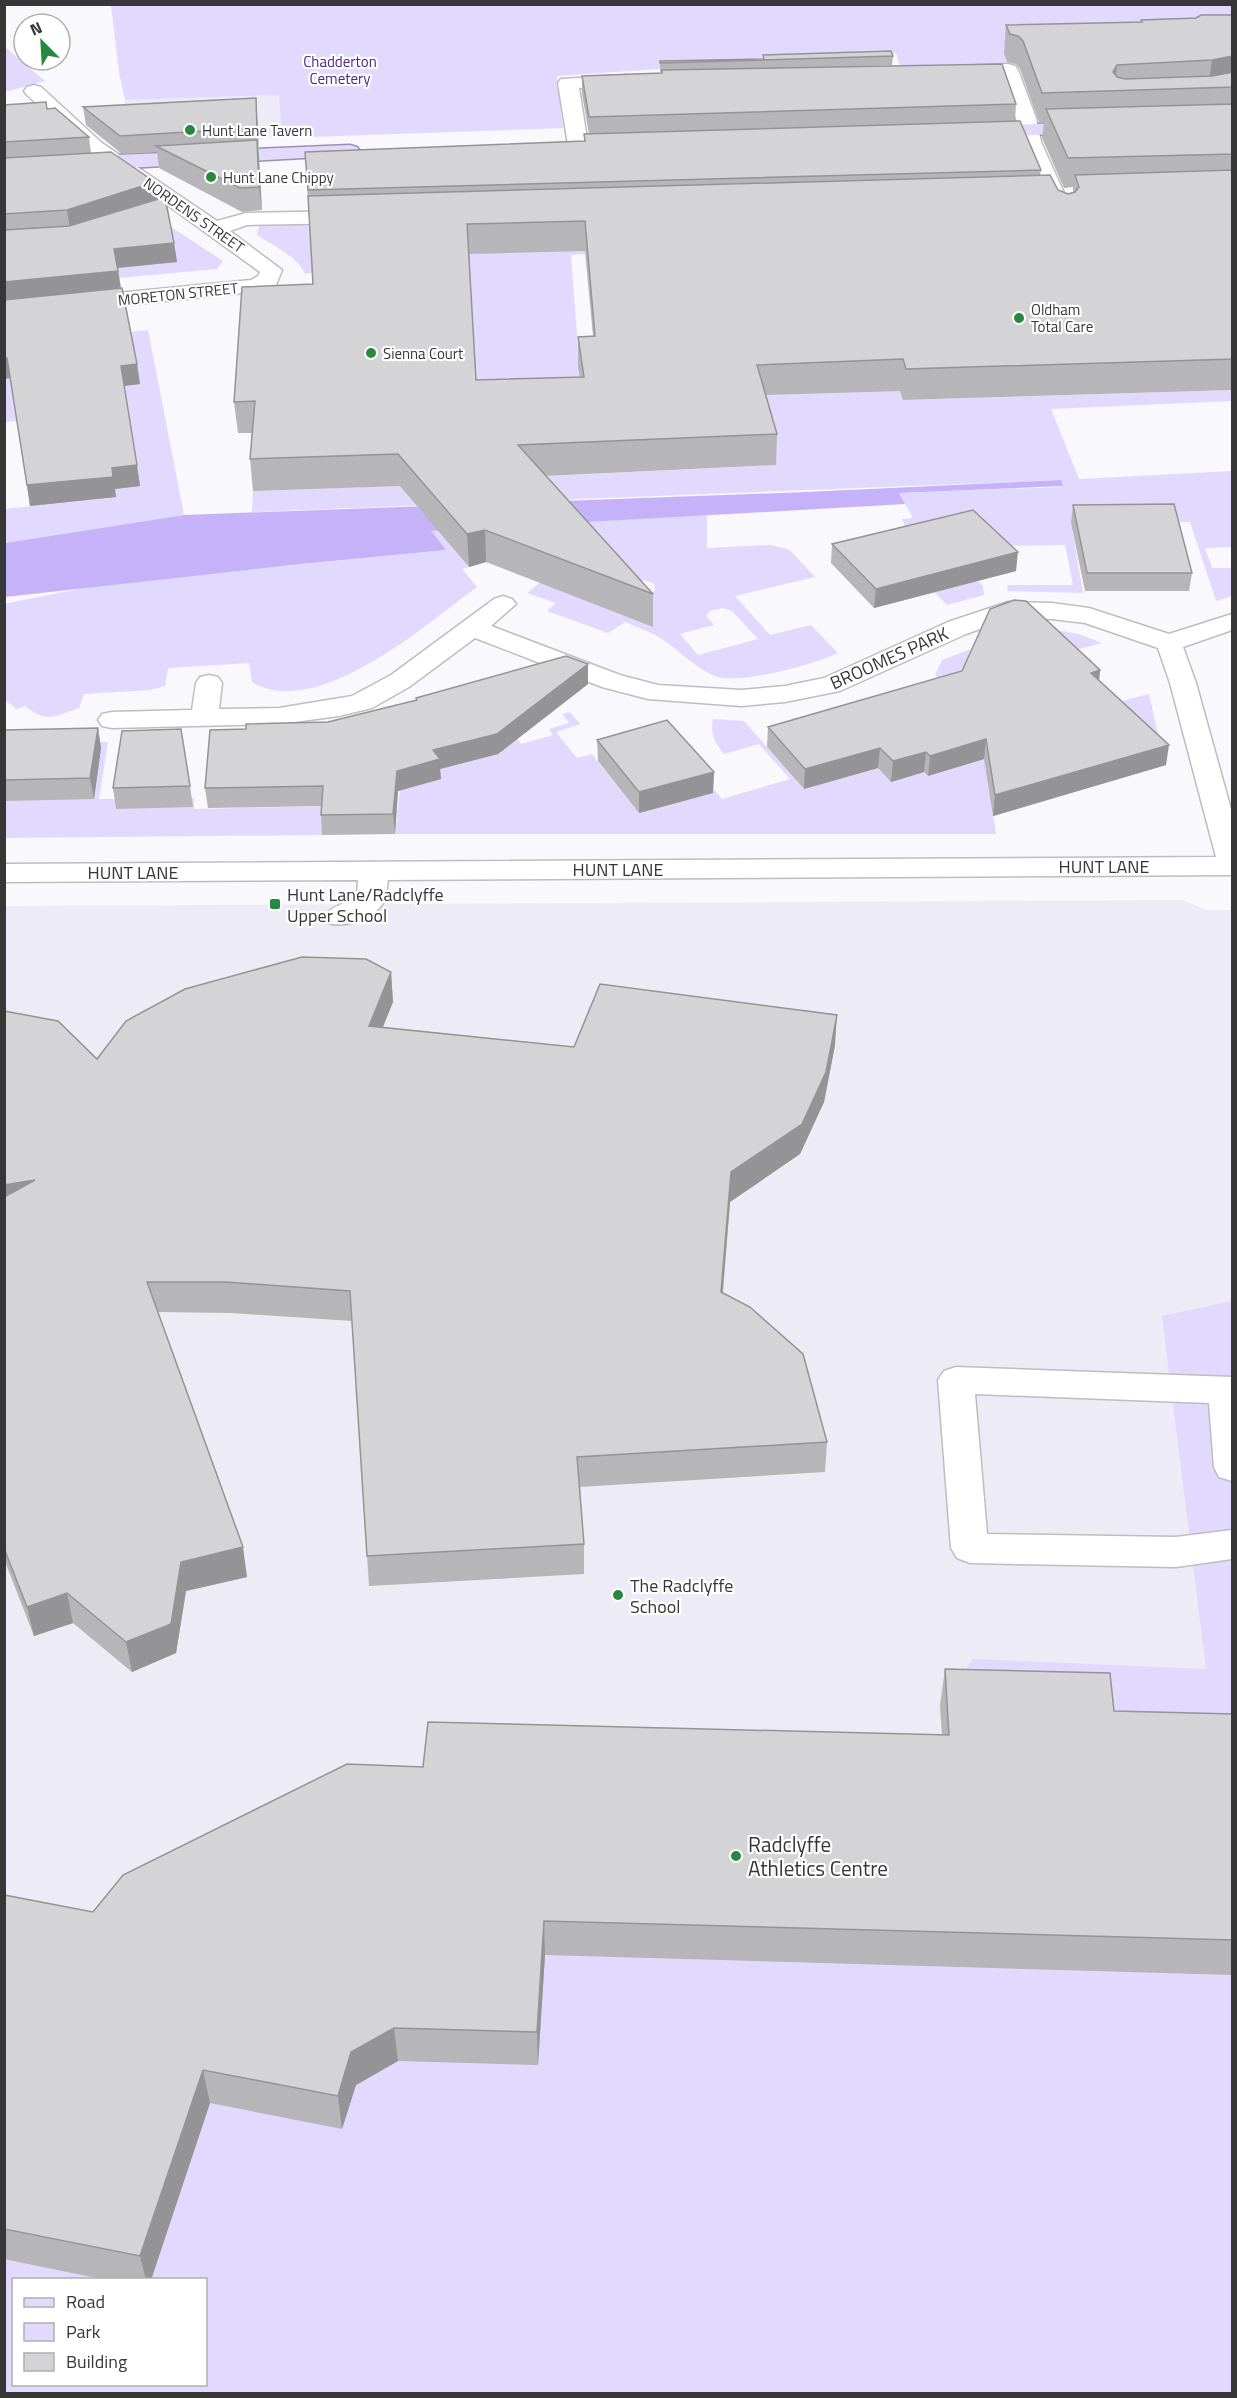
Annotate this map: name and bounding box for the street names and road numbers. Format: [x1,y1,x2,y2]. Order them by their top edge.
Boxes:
street label: NORDENS STREET [139,172,249,258]
street label: MORETON STREET [117,276,239,312]
street label: BROOMES PARK [826,620,952,696]
street label: HUNT LANE [1059,853,1149,880]
street label: HUNT LANE [573,856,663,883]
street label: HUNT LANE [88,859,178,886]

